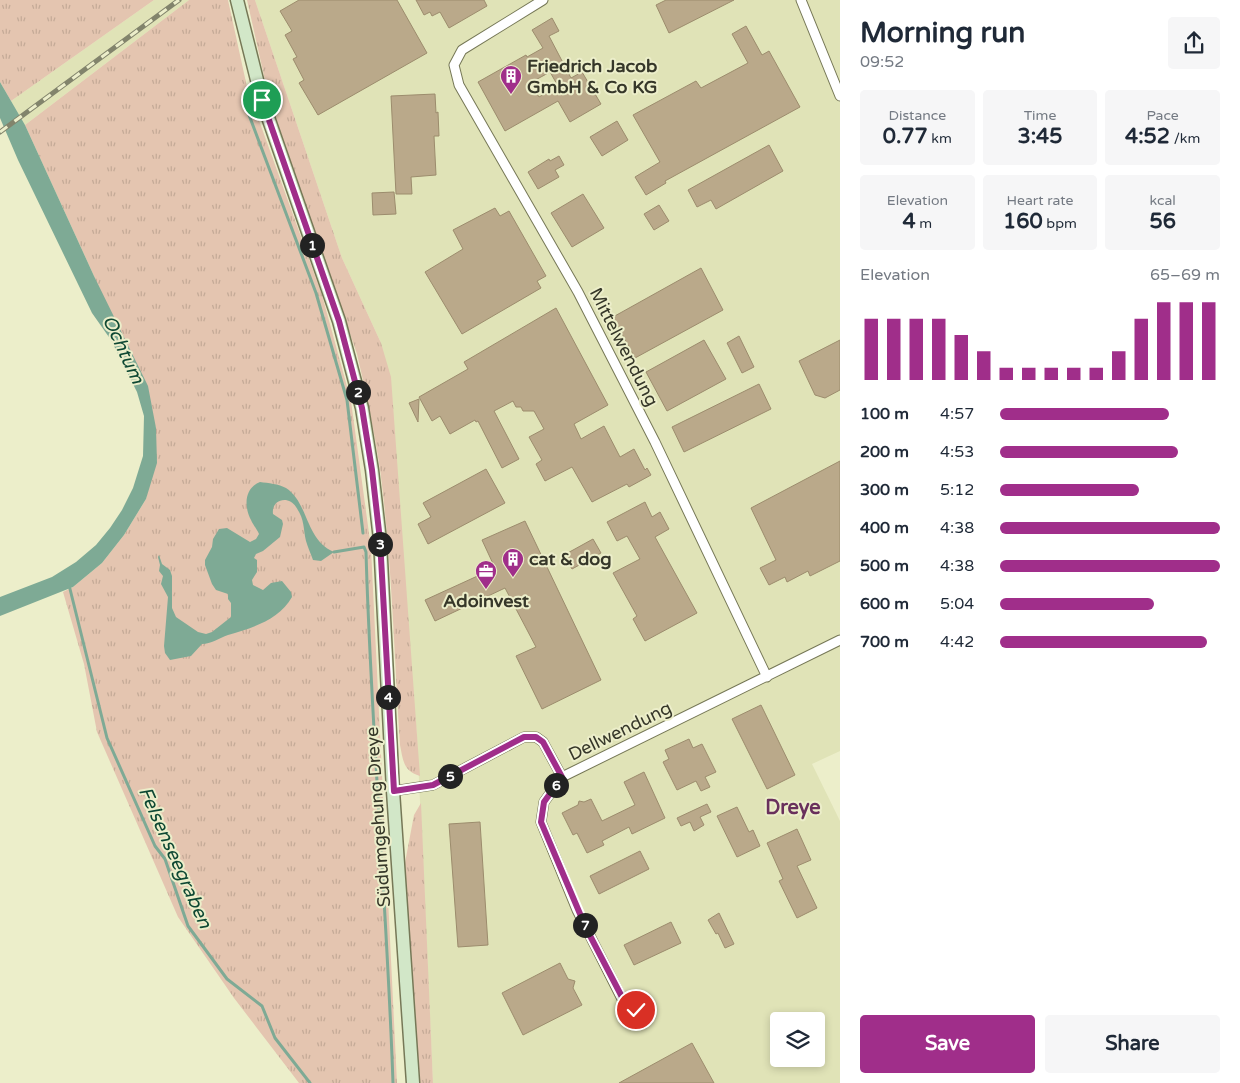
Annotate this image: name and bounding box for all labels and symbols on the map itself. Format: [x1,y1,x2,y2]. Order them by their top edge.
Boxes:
place label: Friedrich Jacob GmbH & Co KG [527,55,657,98]
building icon: Friedrich Jacob GmbH & Co KG [499,64,523,95]
pin [241,79,283,121]
pin: 1 [300,232,324,258]
street label: Mittelwendung [585,284,663,410]
water label: Ochtum [98,312,149,388]
pin: 2 [346,380,370,404]
pin: 3 [368,532,392,556]
building icon: cat & dog [501,547,525,578]
place label: cat & dog [529,548,612,570]
office icon: Adoinvest [474,559,498,590]
place label: Adoinvest [443,590,529,612]
pin: 4 [376,684,400,710]
street label: Dellwendung [565,697,675,765]
street label: Südumgehung Dreye [361,726,395,908]
pin: 5 [438,764,462,788]
pin: 6 [544,772,568,798]
water label: Felsenseegraben [134,783,216,932]
district label: Dreye [765,796,821,820]
pin: 7 [572,912,598,938]
pin [615,989,657,1031]

